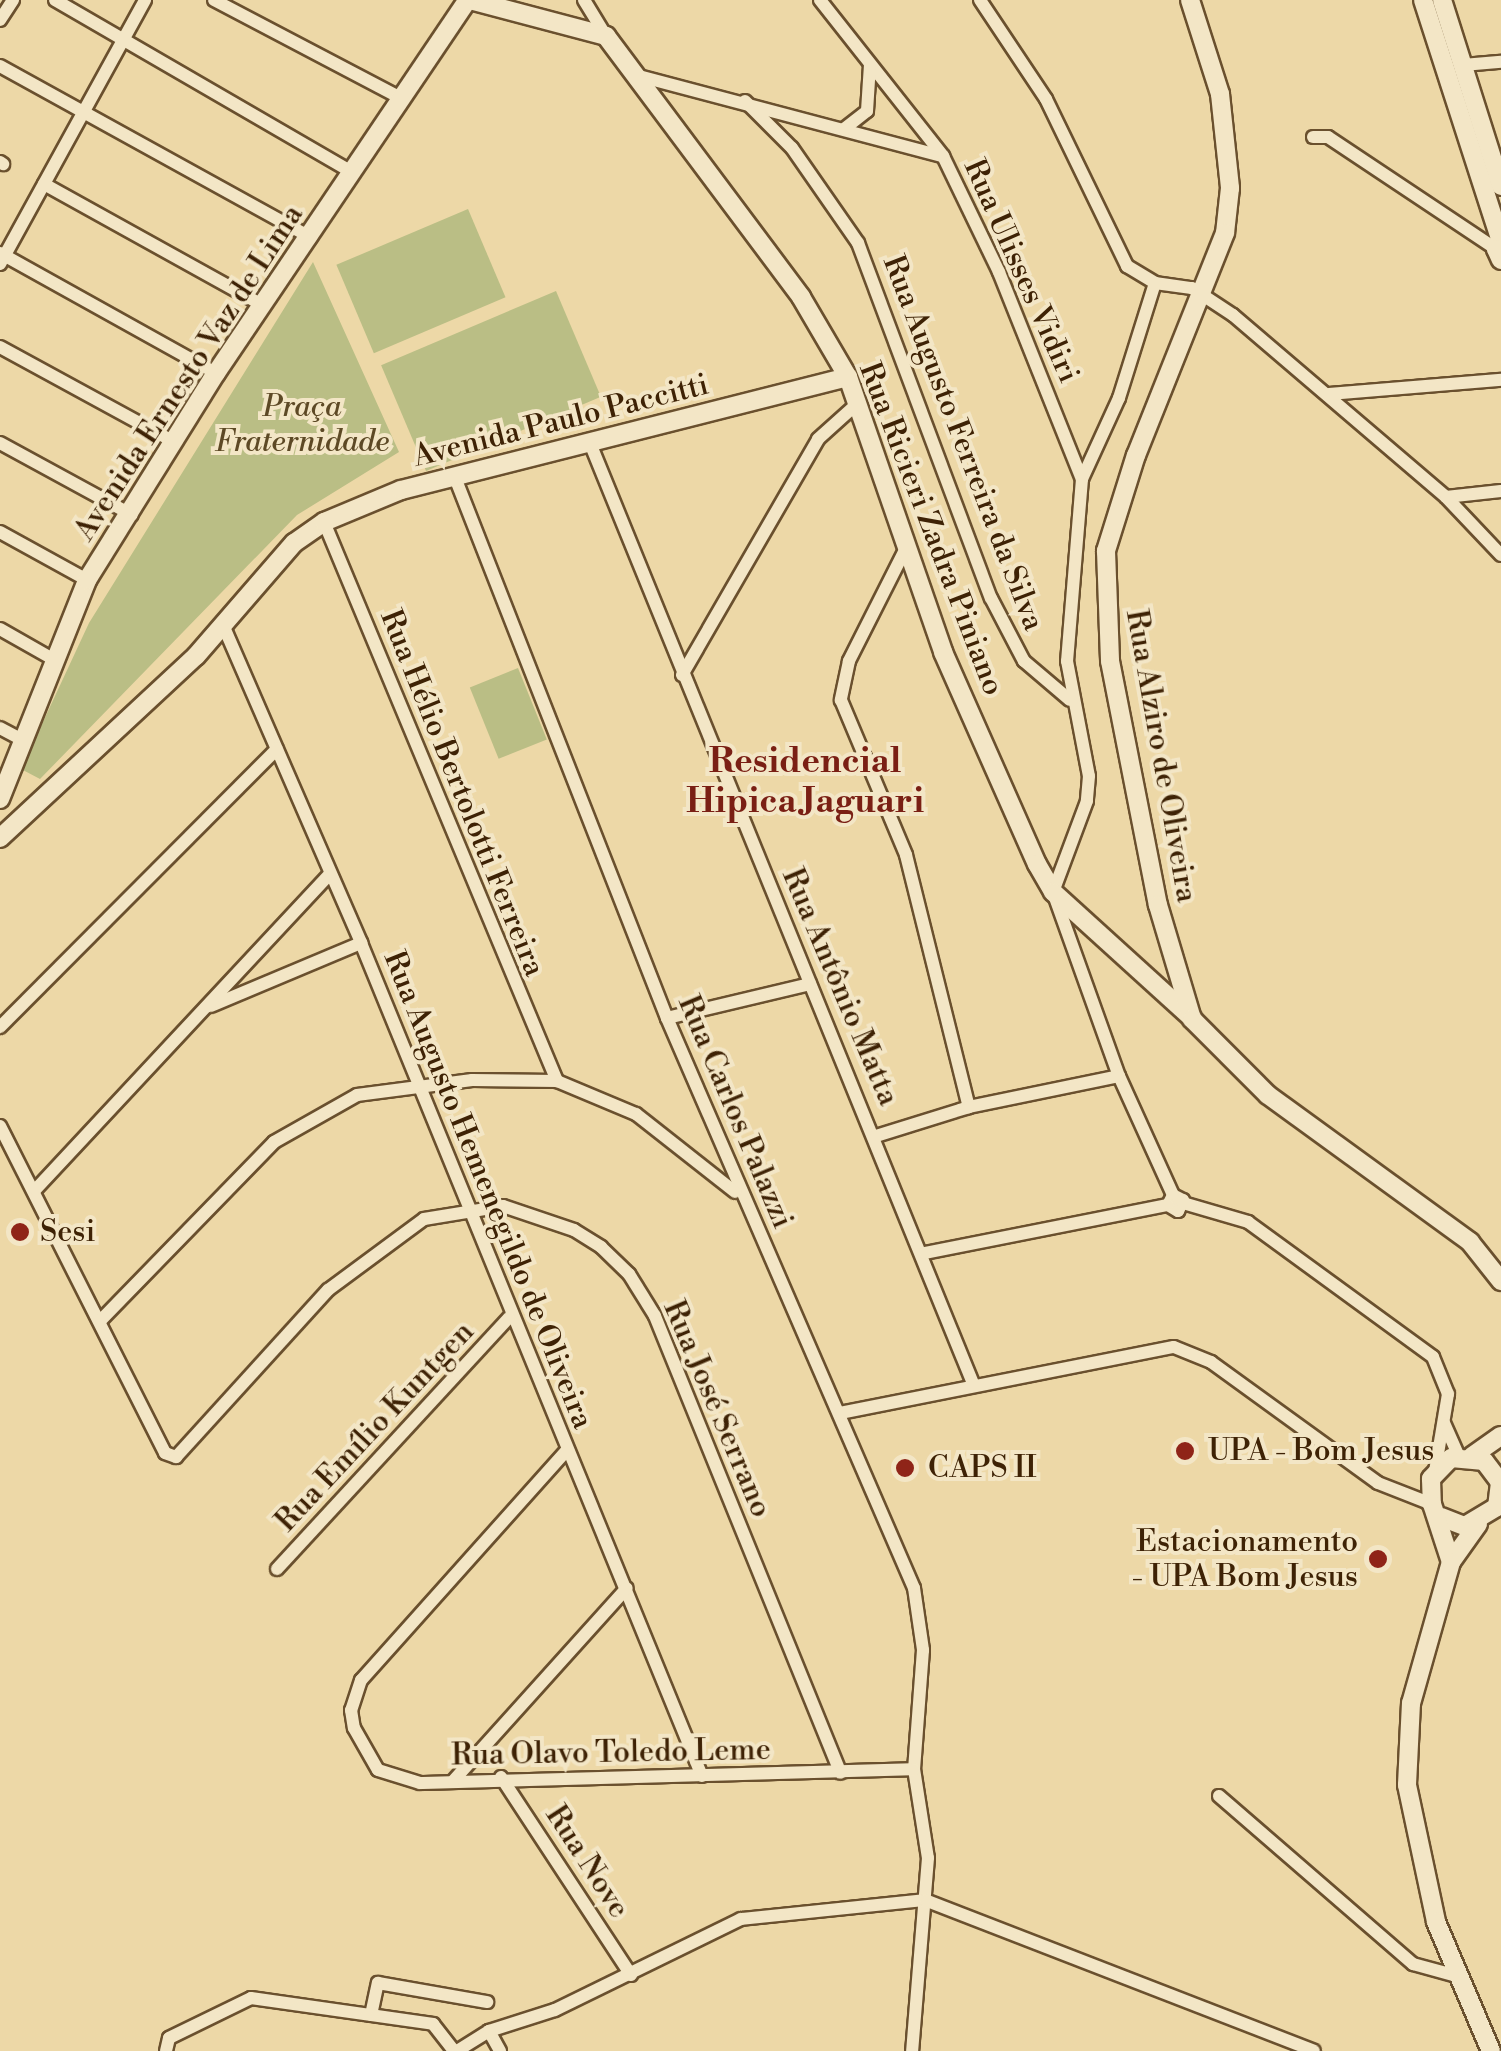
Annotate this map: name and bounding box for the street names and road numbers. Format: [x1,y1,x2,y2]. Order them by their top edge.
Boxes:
street label: Rua Ulisses Vidiri [956,154,1086,388]
street label: Avenida Ernesto Vaz de Lima [67,198,311,548]
street label: Rua Augusto Ferreira da Silva [875,250,1051,636]
street label: Rua Ricieri Zadra Piniano [851,357,1011,701]
street label: Avenida Paulo Paccitti [410,367,712,475]
street label: Rua Hélio Bertolotti Ferreira [372,604,552,982]
street label: Rua Alziro de Oliveira [1118,607,1204,905]
street label: Rua Antônio Matta [774,863,906,1111]
street label: Rua Augusto Hemenegildo de Oliveira [375,946,601,1434]
street label: Rua Carlos Palazzi [670,990,800,1234]
street label: Rua José Serrano [655,1295,779,1523]
street label: Rua Emílio Kuntgen [268,1314,482,1540]
street label: Rua Olavo Toledo Leme [451,1732,771,1774]
street label: Rua Nove [537,1799,637,1925]

